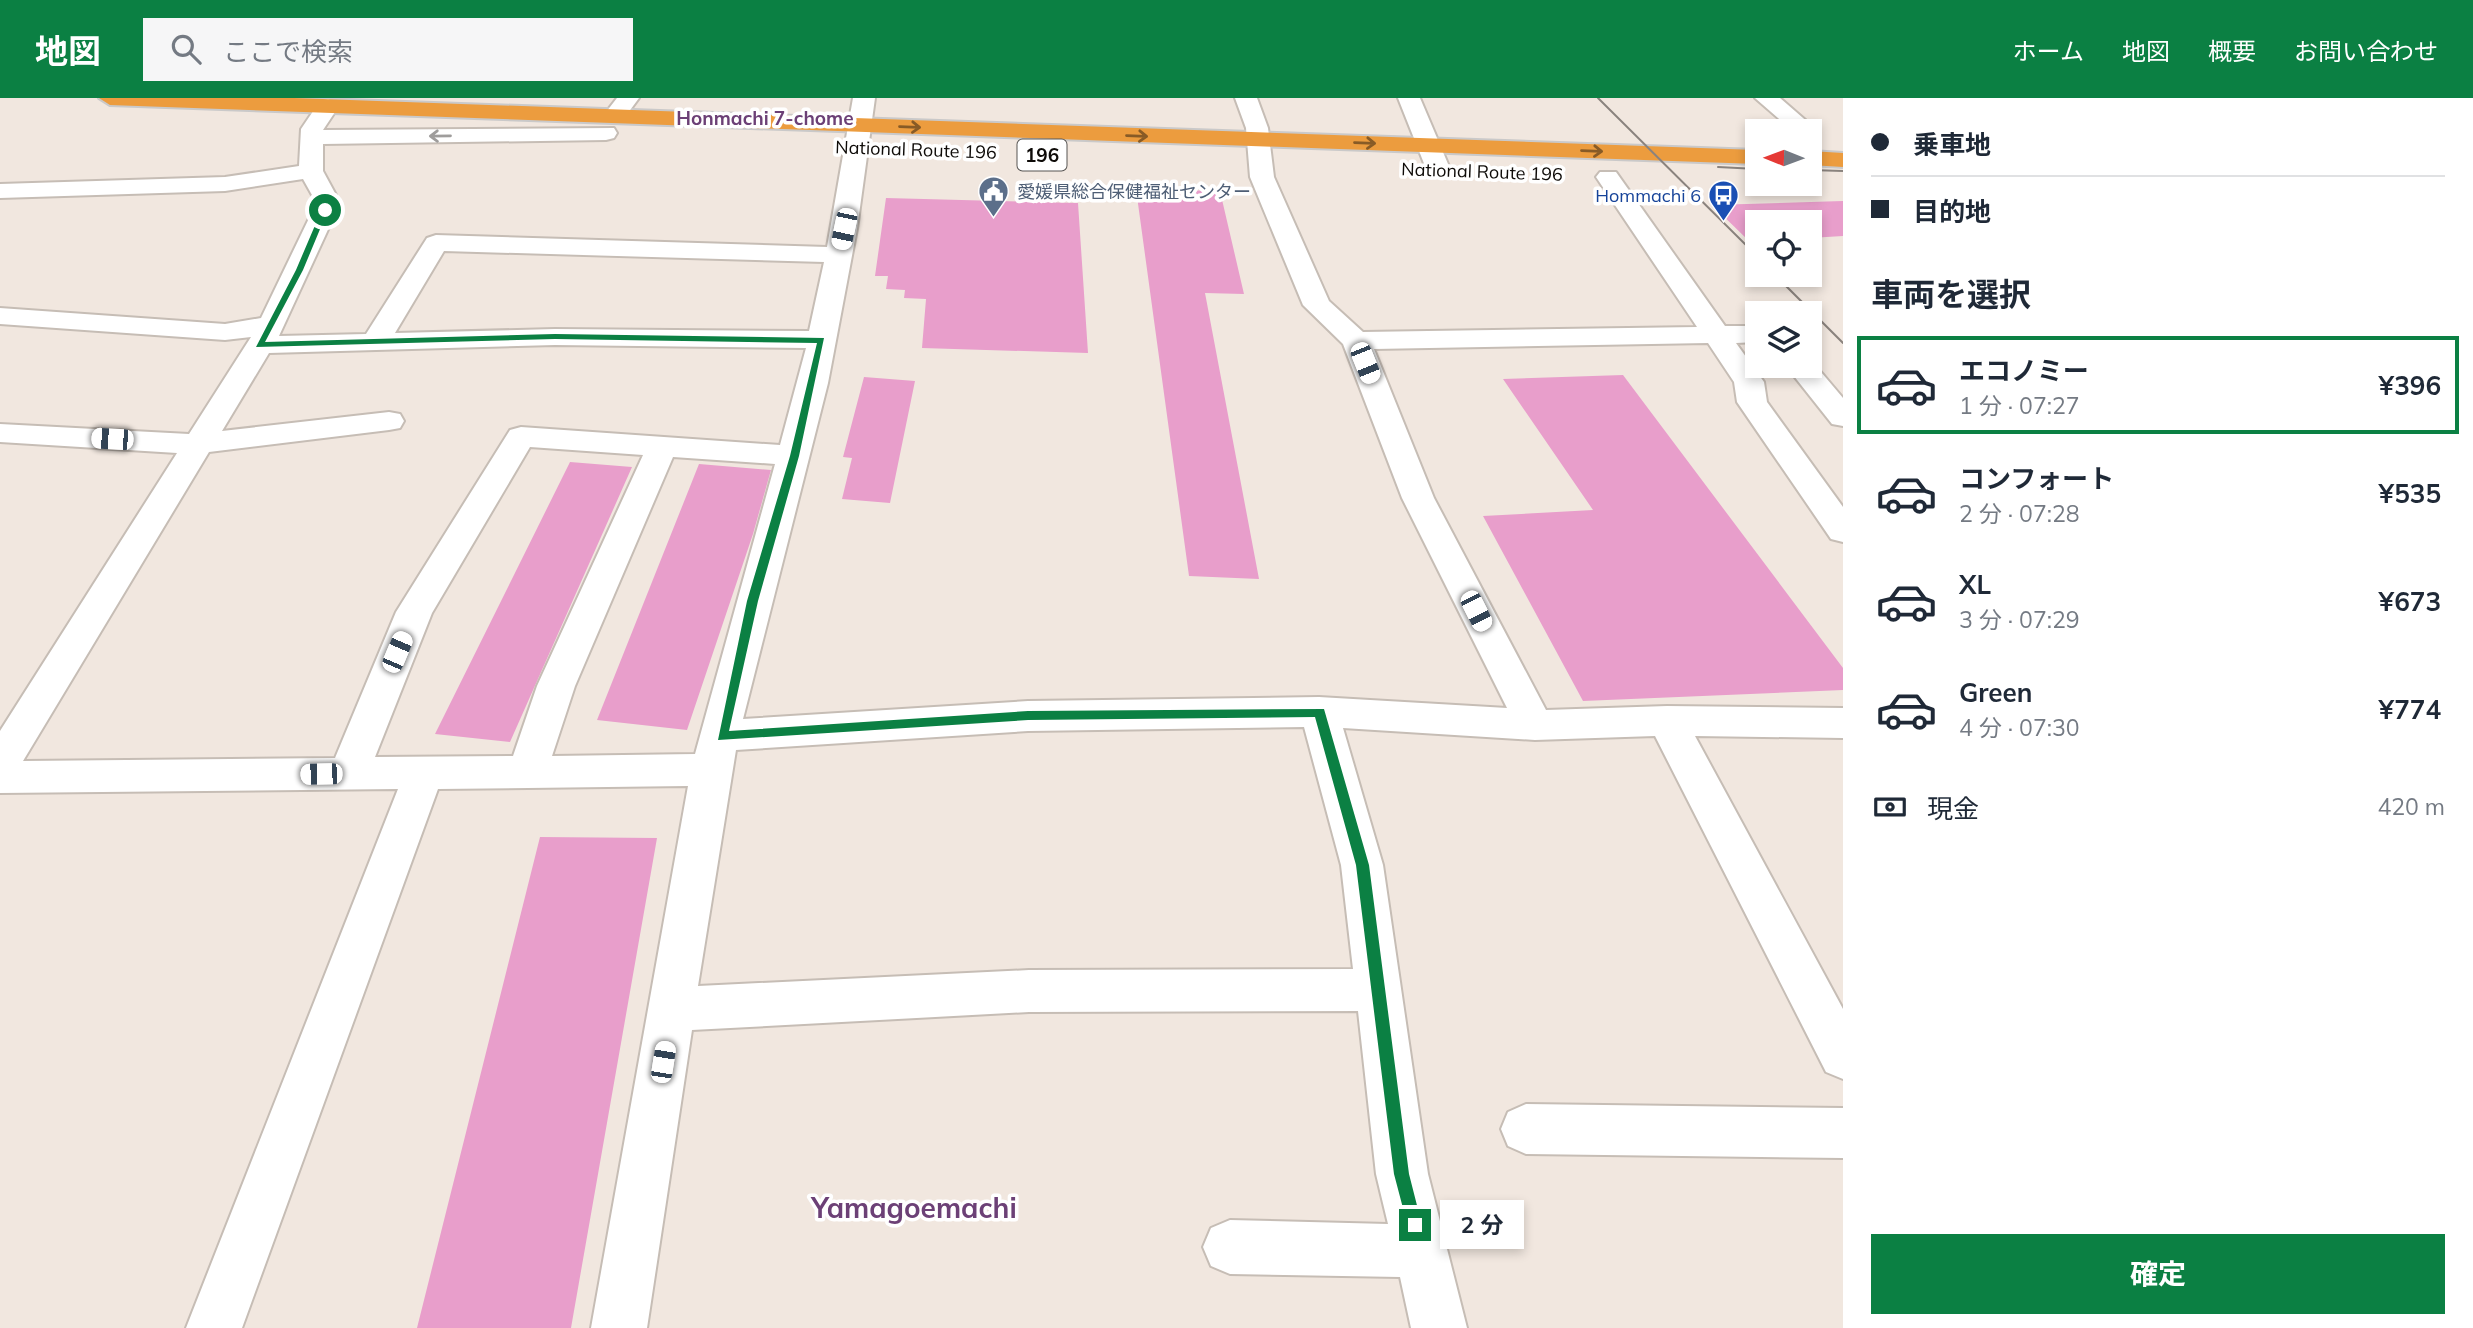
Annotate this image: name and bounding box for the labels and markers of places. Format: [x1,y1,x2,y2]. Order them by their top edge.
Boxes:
public building icon: 愛媛県総合保健福祉センター [977,175,1011,219]
bus stop icon: Hommachi 6 [1707,179,1741,223]
place label: 愛媛県総合保健福祉センター [1017,180,1251,203]
place label: Hommachi 6 [1595,184,1701,207]

